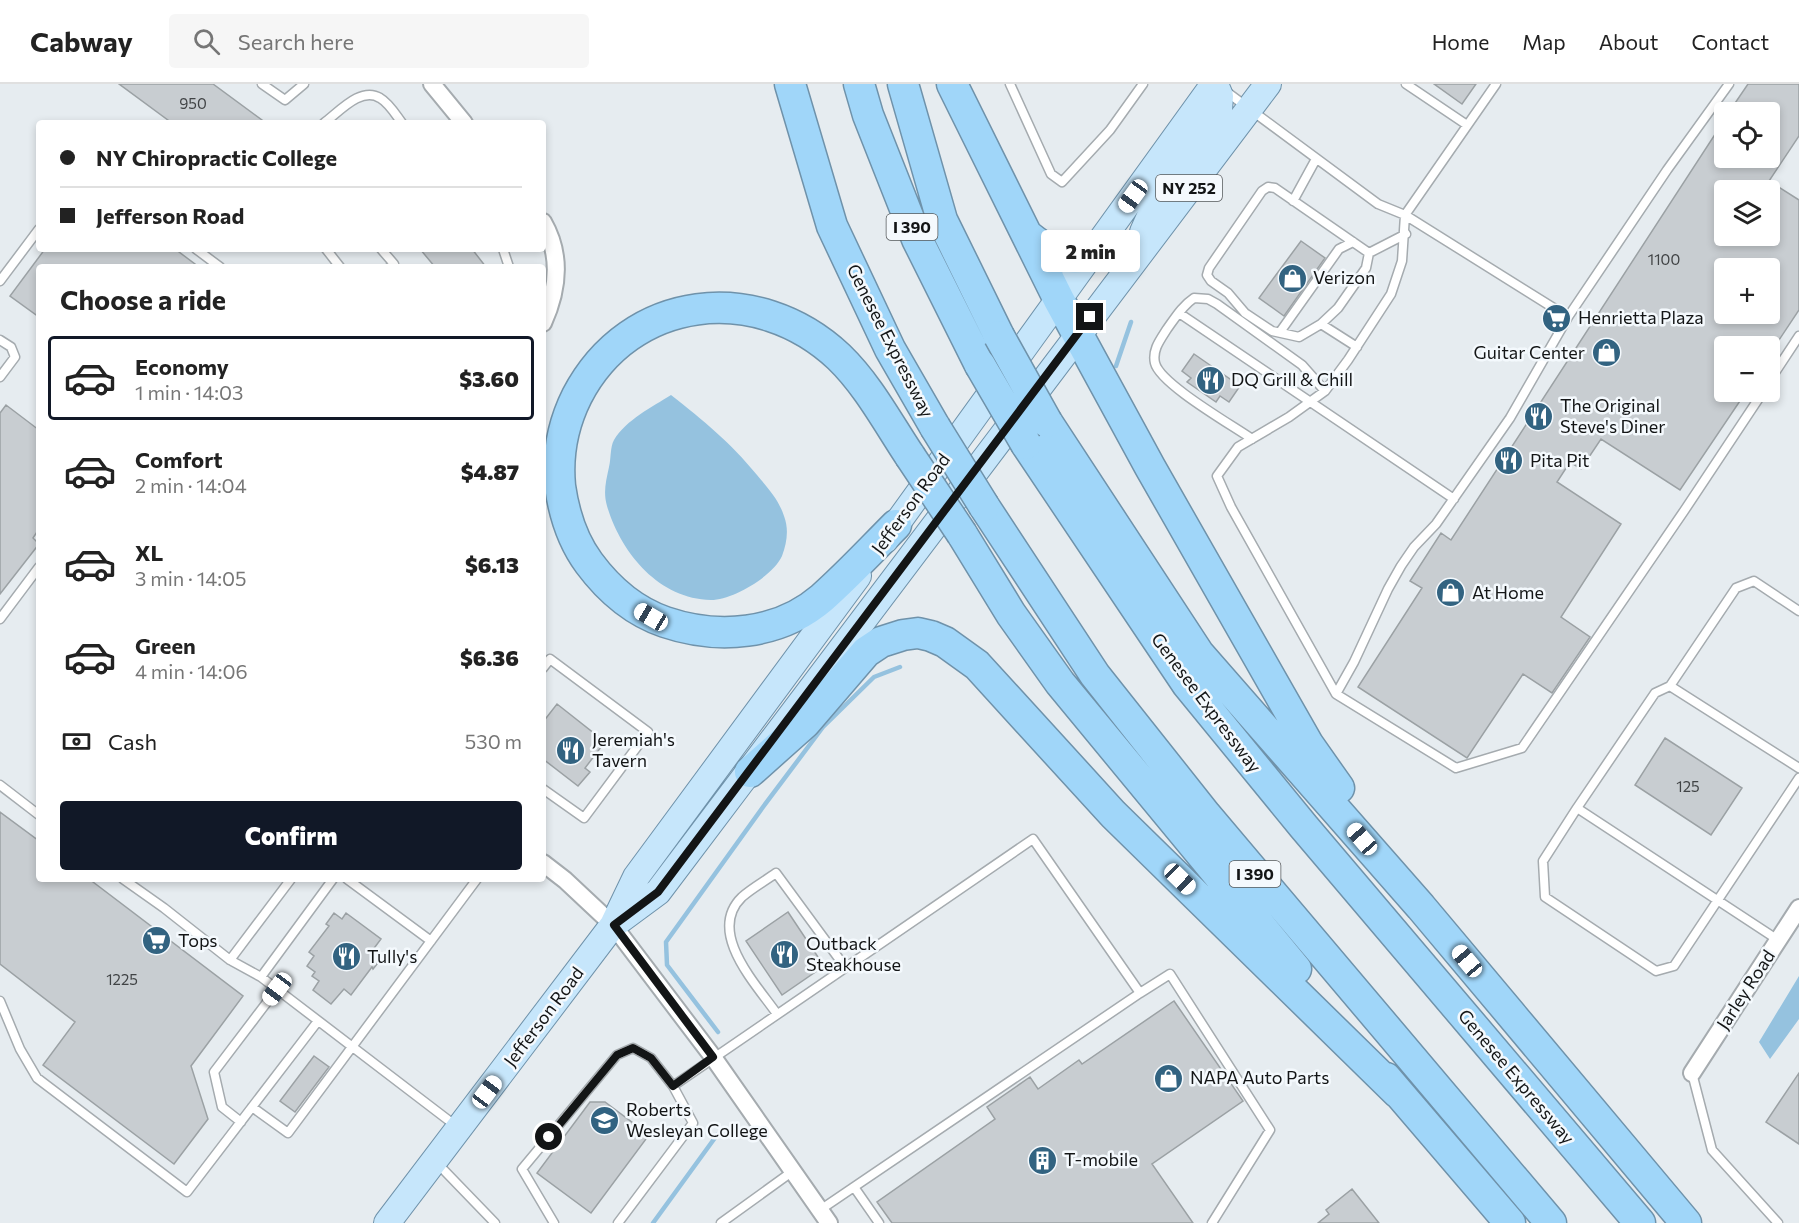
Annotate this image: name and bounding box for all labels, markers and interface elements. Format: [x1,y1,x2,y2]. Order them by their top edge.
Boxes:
search box [169,14,589,68]
text: Cabway [30,24,133,58]
icon: search [190,25,223,58]
text: Search here [238,28,354,55]
text: Home [1432,29,1489,54]
text: Map [1522,29,1566,54]
text: About [1599,29,1658,54]
text: Contact [1691,29,1769,54]
house number: 950 [179,94,207,112]
map controls [1714,102,1780,402]
button: locate [1714,102,1780,168]
text: NY Chiropractic College [96,144,337,171]
road number: NY 252 [1156,175,1222,201]
car [1115,176,1151,216]
button: layers [1714,180,1780,246]
text: Jefferson Road [96,202,244,229]
road number: I 390 [886,214,938,240]
callout: 2 min [1040,230,1140,272]
text: 2 min [1065,239,1116,263]
house number: 1100 [1648,250,1680,268]
button: + [1714,258,1780,324]
street label: Genesee Expressway [843,260,939,421]
shop icon: Verizon [1276,262,1308,294]
place label: Verizon [1313,266,1375,288]
text: Choose a ride [60,283,226,316]
supermarket icon: Henrietta Plaza [1541,302,1573,334]
route end [1076,303,1103,330]
place label: Henrietta Plaza [1578,306,1704,328]
button: − [1714,336,1780,402]
shop icon: Guitar Center [1590,337,1622,369]
place label: Guitar Center [1474,341,1585,363]
icon: car [63,351,117,405]
text: Economy [135,353,229,380]
restaurant icon: DQ Grill & Chill [1194,364,1226,396]
text: $3.60 [459,365,519,392]
place label: DQ Grill & Chill [1231,368,1353,390]
text: 1 min · 14:03 [135,380,244,404]
place label: The Original Steve's Diner [1560,394,1665,437]
restaurant icon: The Original Steve's Diner [1523,400,1555,432]
icon: car [63,444,117,498]
restaurant icon: Pita Pit [1493,445,1525,477]
text: Comfort [135,446,223,473]
street label: Jefferson Road [866,449,954,558]
place label: Pita Pit [1530,449,1589,471]
text: $4.87 [461,458,519,485]
text: 2 min · 14:04 [135,473,247,497]
icon: car [63,537,117,591]
text: XL [135,539,163,566]
text: $6.13 [465,551,519,578]
text: 3 min · 14:05 [135,566,246,590]
shop icon: At Home [1435,577,1467,609]
place label: At Home [1472,581,1544,603]
car [631,600,671,634]
street label: Genesee Expressway [1147,628,1267,777]
icon: car [63,630,117,684]
text: Green [135,632,196,659]
text: $6.36 [460,644,519,671]
text: 4 min · 14:06 [135,659,248,683]
icon: cash [60,725,93,758]
text: Cash [108,728,157,755]
place label: Jeremiah's Tavern [592,728,675,771]
text: 530 m [465,729,522,753]
restaurant icon: Jeremiah's Tavern [555,734,587,766]
house number: 125 [1676,777,1700,795]
button: Confirm [60,801,522,870]
car [1343,820,1381,858]
car [1161,860,1199,898]
road number: I 390 [1230,861,1280,887]
supermarket icon: Tops [141,925,173,957]
place label: Tops [178,929,218,951]
place label: Outback Steakhouse [806,932,901,975]
restaurant icon: Outback Steakhouse [769,938,801,970]
restaurant icon: Tully's [330,941,362,973]
car [1449,941,1485,981]
place label: Tully's [367,945,417,967]
street label: Jarley Road [1711,946,1779,1033]
street label: Jefferson Road [499,962,588,1071]
car [259,969,295,1009]
house number: 1225 [106,970,138,988]
street label: Genesee Expressway [1454,1004,1580,1148]
shop icon: NAPA Auto Parts [1153,1062,1185,1094]
place label: NAPA Auto Parts [1190,1066,1329,1088]
car [469,1072,505,1112]
place label: Roberts Wesleyan College [626,1098,768,1141]
school or university icon: Roberts Wesleyan College [589,1104,621,1136]
route start [535,1123,562,1150]
building icon: T-mobile [1027,1144,1059,1176]
place label: T-mobile [1064,1148,1138,1170]

